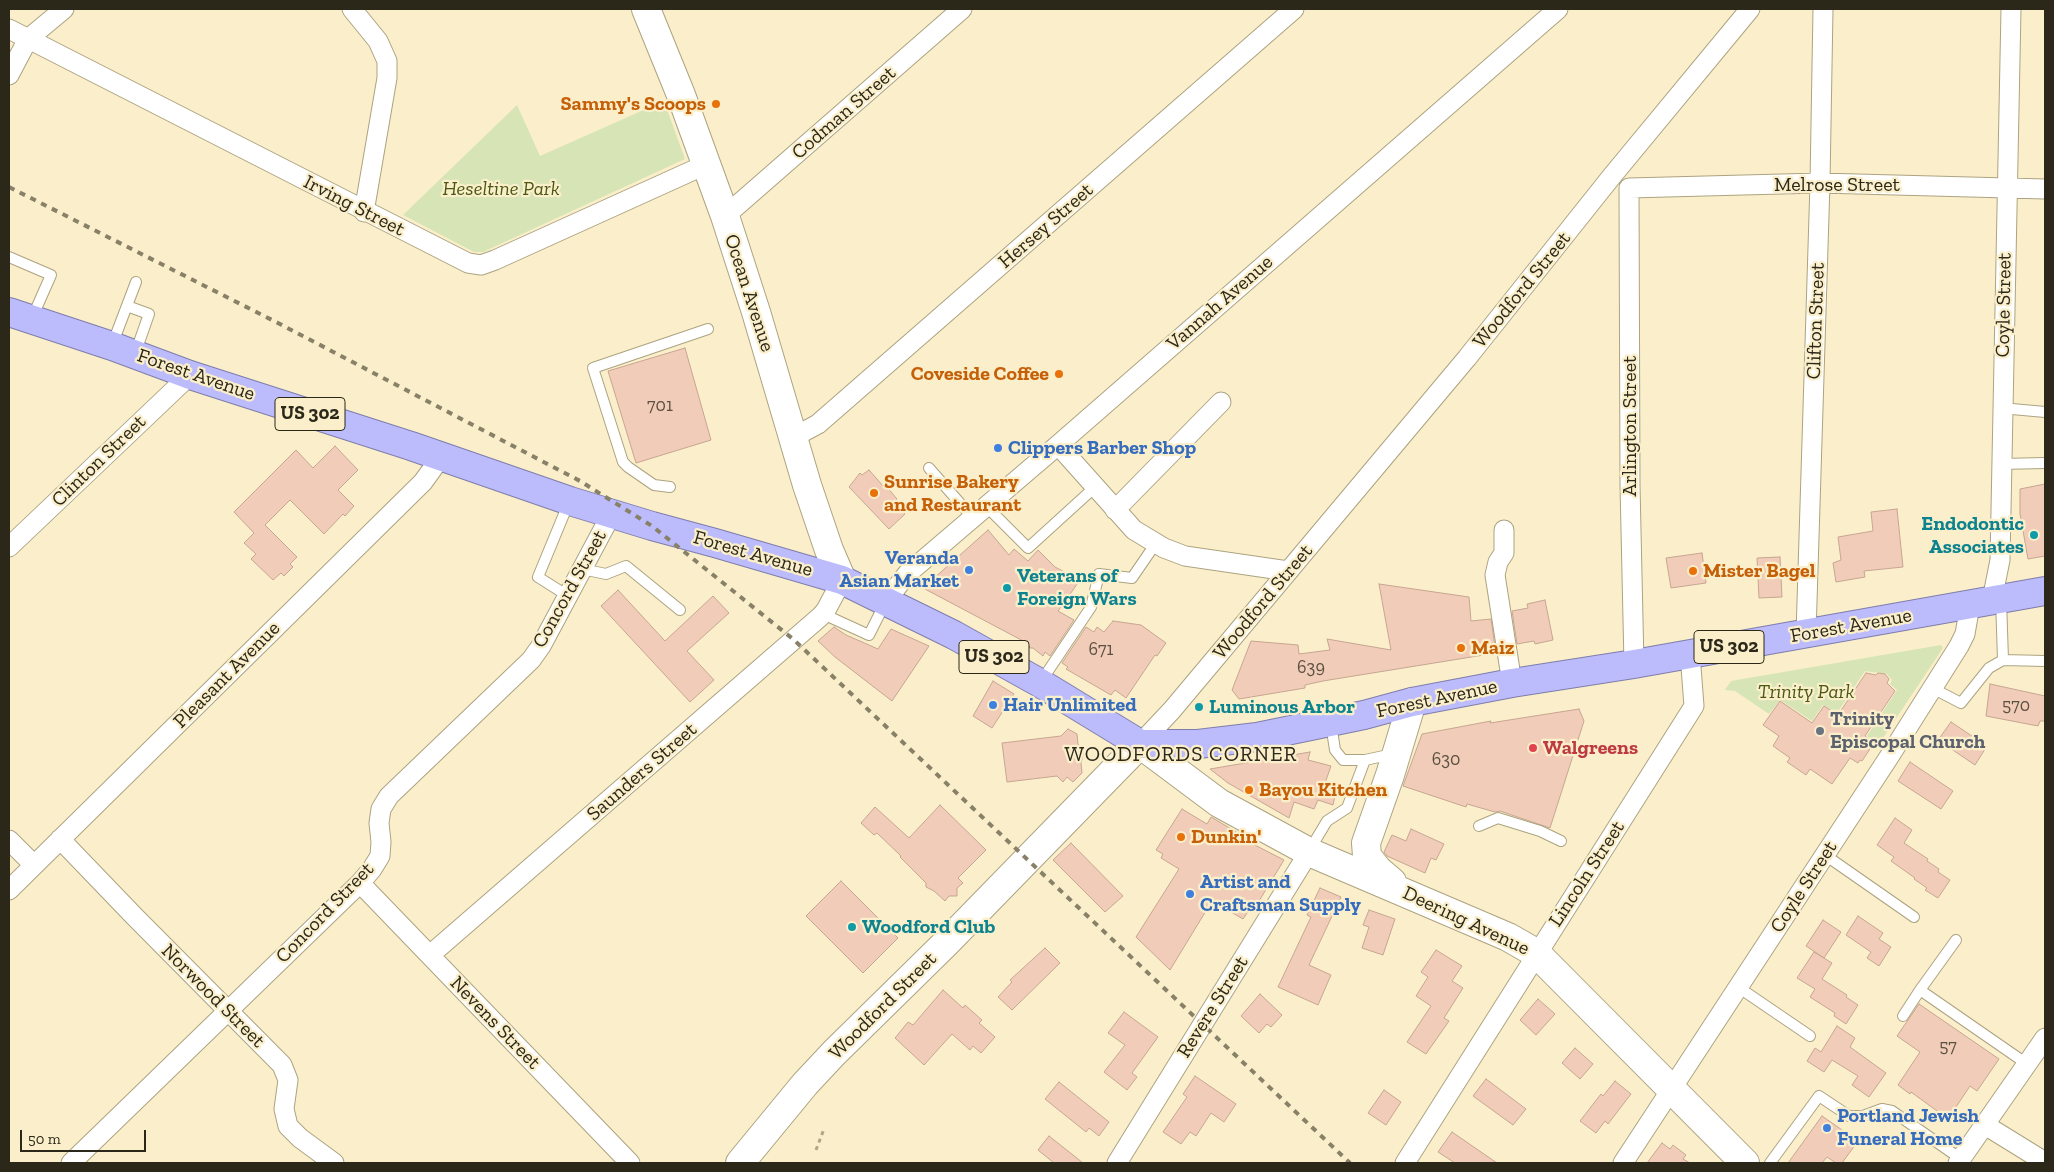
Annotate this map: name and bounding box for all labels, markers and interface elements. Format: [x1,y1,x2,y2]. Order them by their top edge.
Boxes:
street label: Codman Street [787,61,901,165]
place label: Sammy's Scoops [560,92,706,116]
marker: Sammy's Scoops [710,98,722,110]
street label: Irving Street [299,170,409,242]
street label: Melrose Street [1774,173,1900,197]
park label: Heseltine Park [442,177,560,201]
street label: Hersey Street [994,178,1098,274]
street label: Woodford Street [1468,227,1576,353]
street label: Ocean Avenue [719,231,779,355]
street label: Vannah Avenue [1162,250,1278,356]
street label: Coyle Street [1991,252,2017,358]
street label: Clifton Street [1802,262,1830,380]
street label: Forest Avenue [134,344,258,406]
street label: Arlington Street [1618,356,1642,496]
place label: Coveside Coffee [911,362,1049,386]
marker: Coveside Coffee [1053,368,1065,380]
house number: 701 [647,395,673,417]
road number: US 302 [275,398,345,430]
street label: Clinton Street [47,410,151,512]
place label: Clippers Barber Shop [1008,436,1196,460]
marker: Clippers Barber Shop [992,442,1004,454]
place label: Sunrise Bakery and Restaurant [884,470,1021,517]
marker: Sunrise Bakery and Restaurant [868,487,880,499]
place label: Endodontic Associates [1921,512,2024,559]
street label: Concord Street [528,526,612,652]
street label: Forest Avenue [691,526,815,582]
marker: Endodontic Associates [2028,529,2040,541]
street label: Woodford Street [1208,540,1318,664]
place label: Veranda Asian Market [839,546,959,593]
place label: Mister Bagel [1703,559,1815,583]
marker: Veranda Asian Market [963,564,975,576]
place label: Veterans of Foreign Wars [1017,564,1137,611]
marker: Mister Bagel [1687,565,1699,577]
marker: Veterans of Foreign Wars [1001,582,1013,594]
street label: Forest Avenue [1788,604,1914,648]
street label: Pleasant Avenue [169,617,285,733]
road number: US 302 [1694,630,1764,664]
place label: Maiz [1471,636,1514,660]
house number: 671 [1089,639,1113,661]
road number: US 302 [959,640,1029,674]
marker: Maiz [1455,642,1467,654]
house number: 639 [1297,657,1325,679]
street label: Forest Avenue [1374,674,1500,724]
park label: Trinity Park [1758,680,1854,704]
place label: Hair Unlimited [1003,693,1137,717]
place label: Luminous Arbor [1209,695,1355,719]
house number: 570 [2002,695,2030,717]
marker: Hair Unlimited [987,699,999,711]
marker: Luminous Arbor [1193,701,1205,713]
place label: Trinity Episcopal Church [1830,707,1985,754]
street label: Saunders Street [582,718,702,826]
marker: Trinity Episcopal Church [1814,725,1826,737]
place label: Walgreens [1543,736,1638,760]
district label: WOODFORDS CORNER [1063,742,1299,768]
marker: Walgreens [1527,742,1539,754]
house number: 630 [1432,749,1460,771]
place label: Bayou Kitchen [1259,778,1387,802]
marker: Bayou Kitchen [1243,784,1255,796]
street label: Lincoln Street [1544,817,1630,931]
place label: Dunkin' [1191,825,1261,849]
marker: Dunkin' [1175,831,1187,843]
street label: Coyle Street [1765,837,1843,937]
street label: Concord Street [271,858,379,968]
place label: Artist and Craftsman Supply [1200,870,1361,917]
street label: Deering Avenue [1399,881,1533,961]
marker: Artist and Craftsman Supply [1184,888,1196,900]
place label: Woodford Club [862,915,995,939]
marker: Woodford Club [846,921,858,933]
street label: Norwood Street [156,939,270,1053]
street label: Woodford Street [824,947,942,1065]
street label: Revere Street [1172,952,1254,1062]
street label: Nevens Street [445,971,545,1075]
house number: 57 [1939,1036,1957,1058]
place label: Portland Jewish Funeral Home [1837,1104,1979,1151]
scale bar [22,1120,149,1152]
marker: Portland Jewish Funeral Home [1821,1122,1833,1134]
text: 50 m [28,1130,61,1148]

